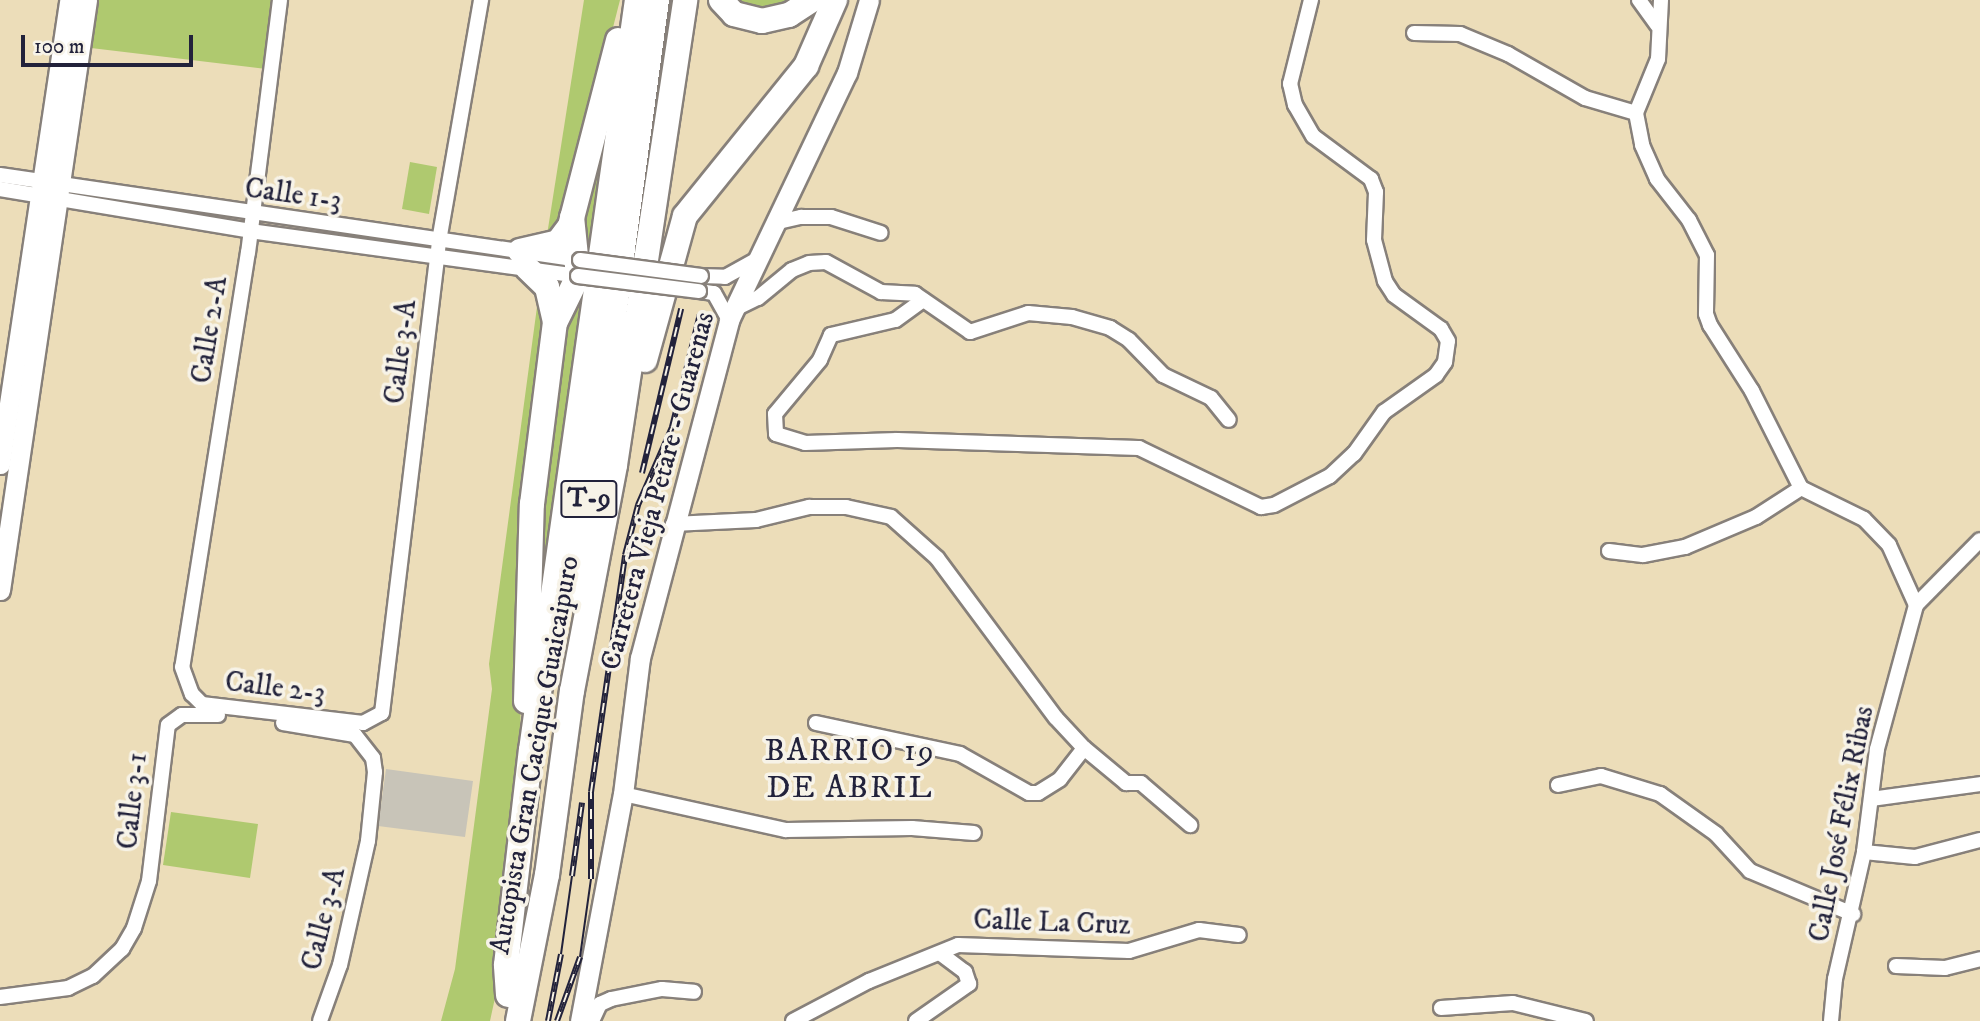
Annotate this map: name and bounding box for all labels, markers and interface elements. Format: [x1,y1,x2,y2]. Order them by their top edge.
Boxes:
scale bar [24,21,196,65]
text: 100 m [34,34,85,60]
street label: Calle 1-3 [243,172,343,218]
street label: Calle 2-A [185,274,235,386]
street label: Calle 3-A [378,298,424,406]
street label: Carretera Vieja Petare - Guarenas [594,308,722,674]
road number: T-9 [559,477,619,522]
street label: Autopista Gran Cacique Guaicaipuro [483,553,587,957]
street label: Calle 2-3 [223,665,327,711]
street label: Calle José Félix Ribas [1803,703,1881,945]
district label: BARRIO 19 DE ABRIL [766,733,934,808]
street label: Calle 3-1 [111,751,155,851]
street label: Calle 3-A [295,864,353,974]
street label: Calle La Cruz [973,903,1131,943]

